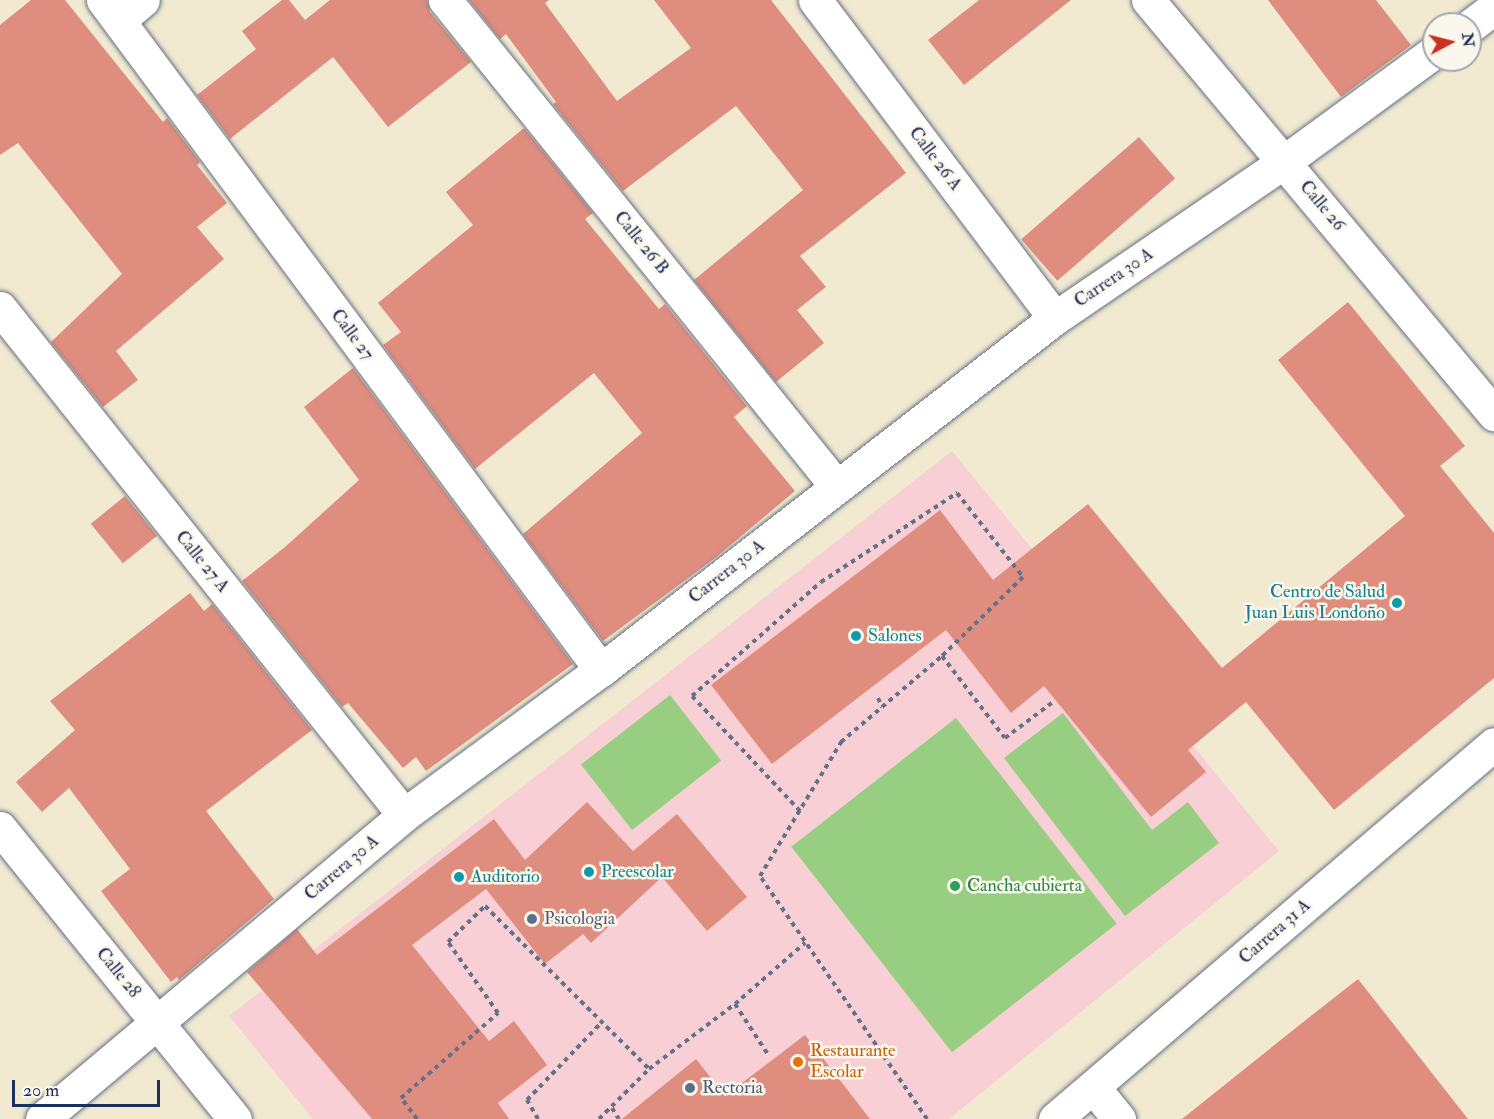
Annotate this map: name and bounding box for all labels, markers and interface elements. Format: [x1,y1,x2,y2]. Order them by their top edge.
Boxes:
north arrow [1422,12,1482,72]
text: N [1457,32,1479,48]
street label: Calle 26 A [904,123,966,195]
street label: Calle 26 [1295,176,1349,236]
street label: Calle 26 B [609,207,673,279]
street label: Carrera 30 A [1070,244,1158,312]
street label: Calle 27 [326,305,378,365]
street label: Calle 27 A [170,527,234,597]
street label: Carrera 30 A [685,536,769,608]
place label: Centro de Salud Juan Luis Londoño [1245,582,1385,624]
marker: Centro de Salud Juan Luis Londoño [1390,596,1404,610]
place label: Salones [868,625,922,647]
marker: Salones [849,629,863,643]
street label: Carrera 30 A [300,831,384,905]
place label: Preescolar [601,861,674,883]
marker: Preescolar [582,865,596,879]
place label: Auditorio [471,866,540,888]
marker: Auditorio [452,870,466,884]
place label: Cancha cubierta [967,875,1082,897]
marker: Cancha cubierta [948,879,962,893]
street label: Carrera 31 A [1235,895,1315,969]
place label: Psicologia [544,908,615,930]
marker: Psicologia [525,912,539,926]
street label: Calle 28 [91,943,145,1003]
place label: Restaurante Escolar [810,1041,896,1084]
marker: Restaurante Escolar [791,1055,805,1069]
scale bar [15,1068,164,1106]
place label: Rectoria [702,1077,763,1099]
text: 20 m [23,1079,59,1102]
marker: Rectoria [683,1081,697,1095]

